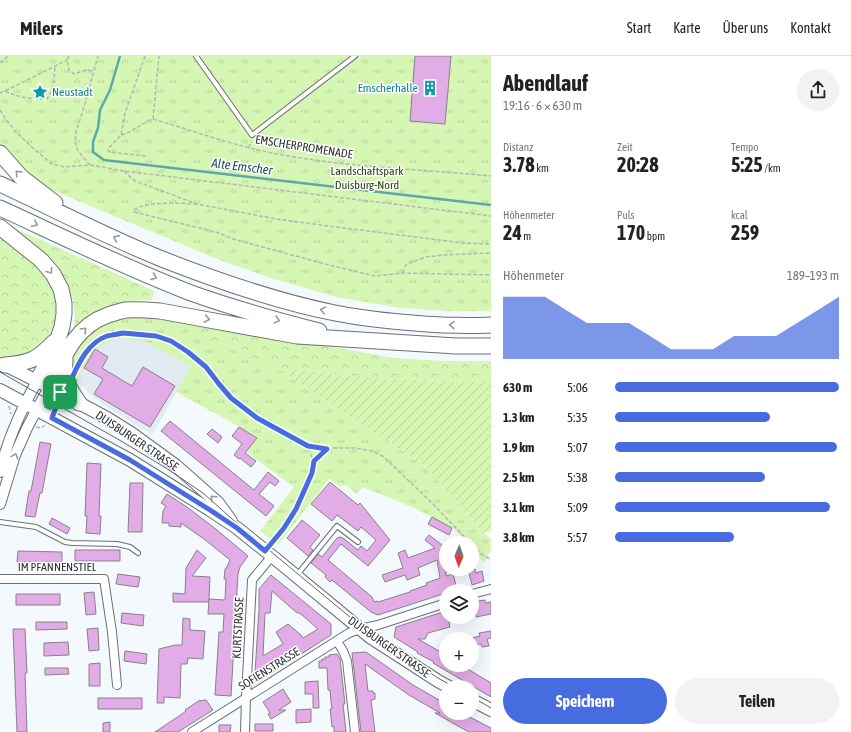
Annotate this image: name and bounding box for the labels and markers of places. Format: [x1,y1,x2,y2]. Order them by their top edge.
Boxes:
building icon: Emscherhalle [421,79,439,97]
place label: Emscherhalle [358,81,418,95]
place icon: Neustadt [31,83,49,101]
place label: Neustadt [52,85,93,99]
pin [43,375,77,409]

